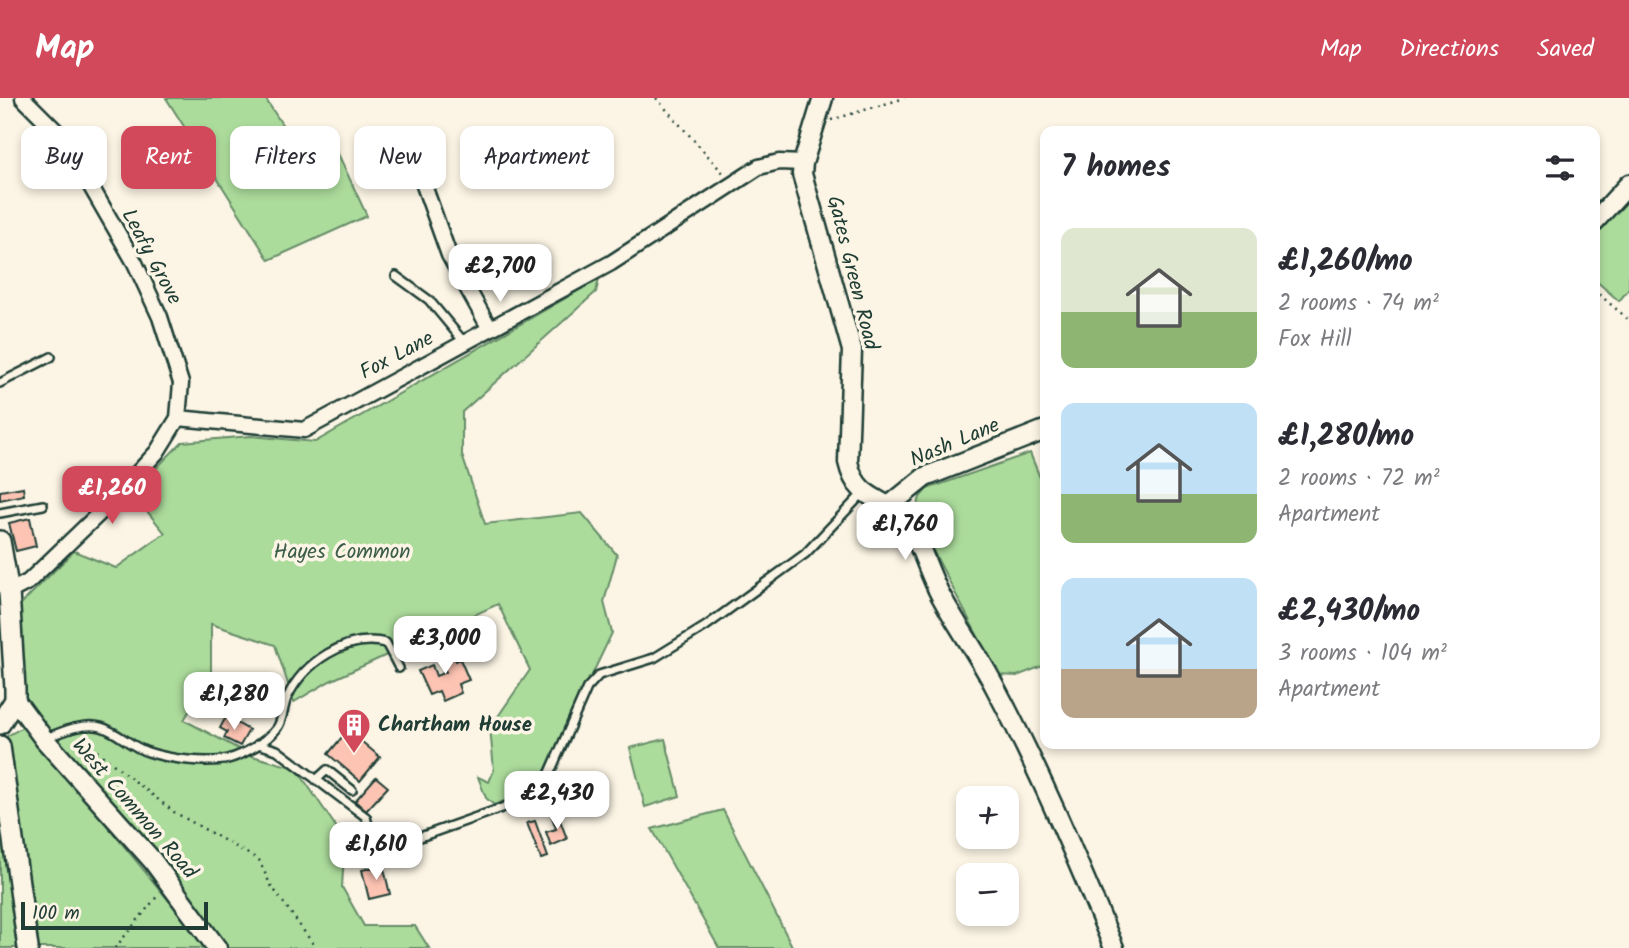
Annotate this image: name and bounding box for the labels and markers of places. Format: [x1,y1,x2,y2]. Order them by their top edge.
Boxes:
pin: £2,700 [443,244,557,304]
pin: £1,260 [55,466,169,526]
pin: £1,760 [848,503,962,562]
pin: £3,000 [388,616,502,676]
pin: £1,280 [177,672,291,732]
building icon: Chartham House [335,706,373,755]
place label: Chartham House [378,709,532,742]
pin: £2,430 [500,772,614,831]
pin: £1,610 [319,822,433,882]

